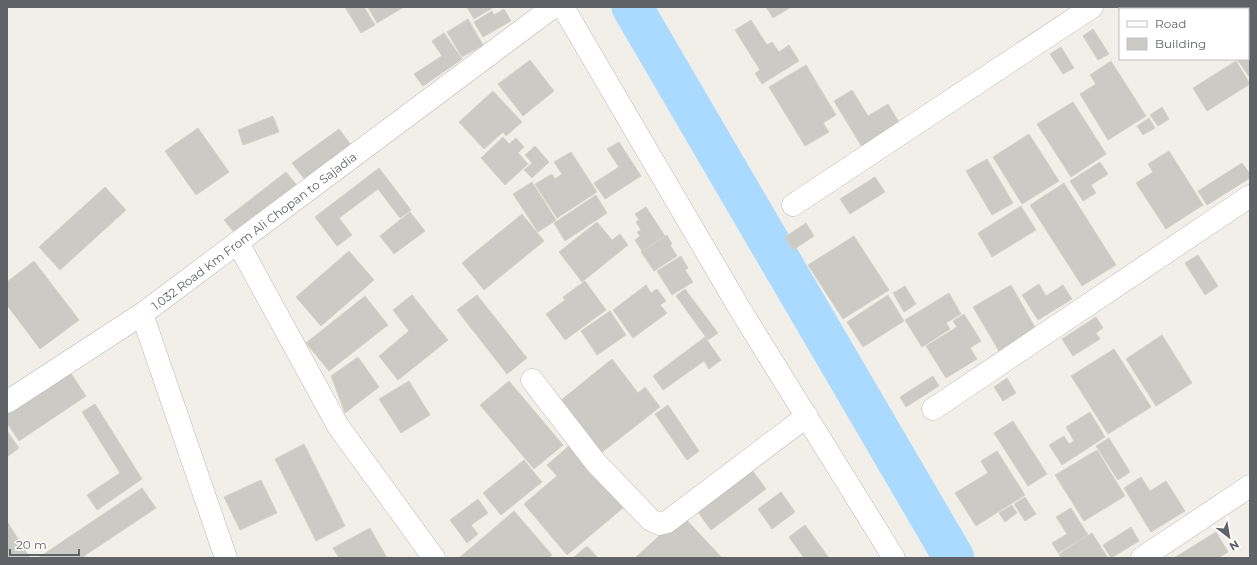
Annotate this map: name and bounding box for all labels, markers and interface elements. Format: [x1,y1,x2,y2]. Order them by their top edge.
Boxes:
legend [1119,8,1249,60]
text: Road [1155,16,1186,31]
text: Building [1155,36,1206,51]
street label: 1.032 Road Km From Ali Chopan to Sajadia [148,149,360,313]
north arrow [1209,517,1249,557]
scale bar [10,531,79,557]
text: 20 m [16,537,47,552]
text: N [1227,537,1242,554]

